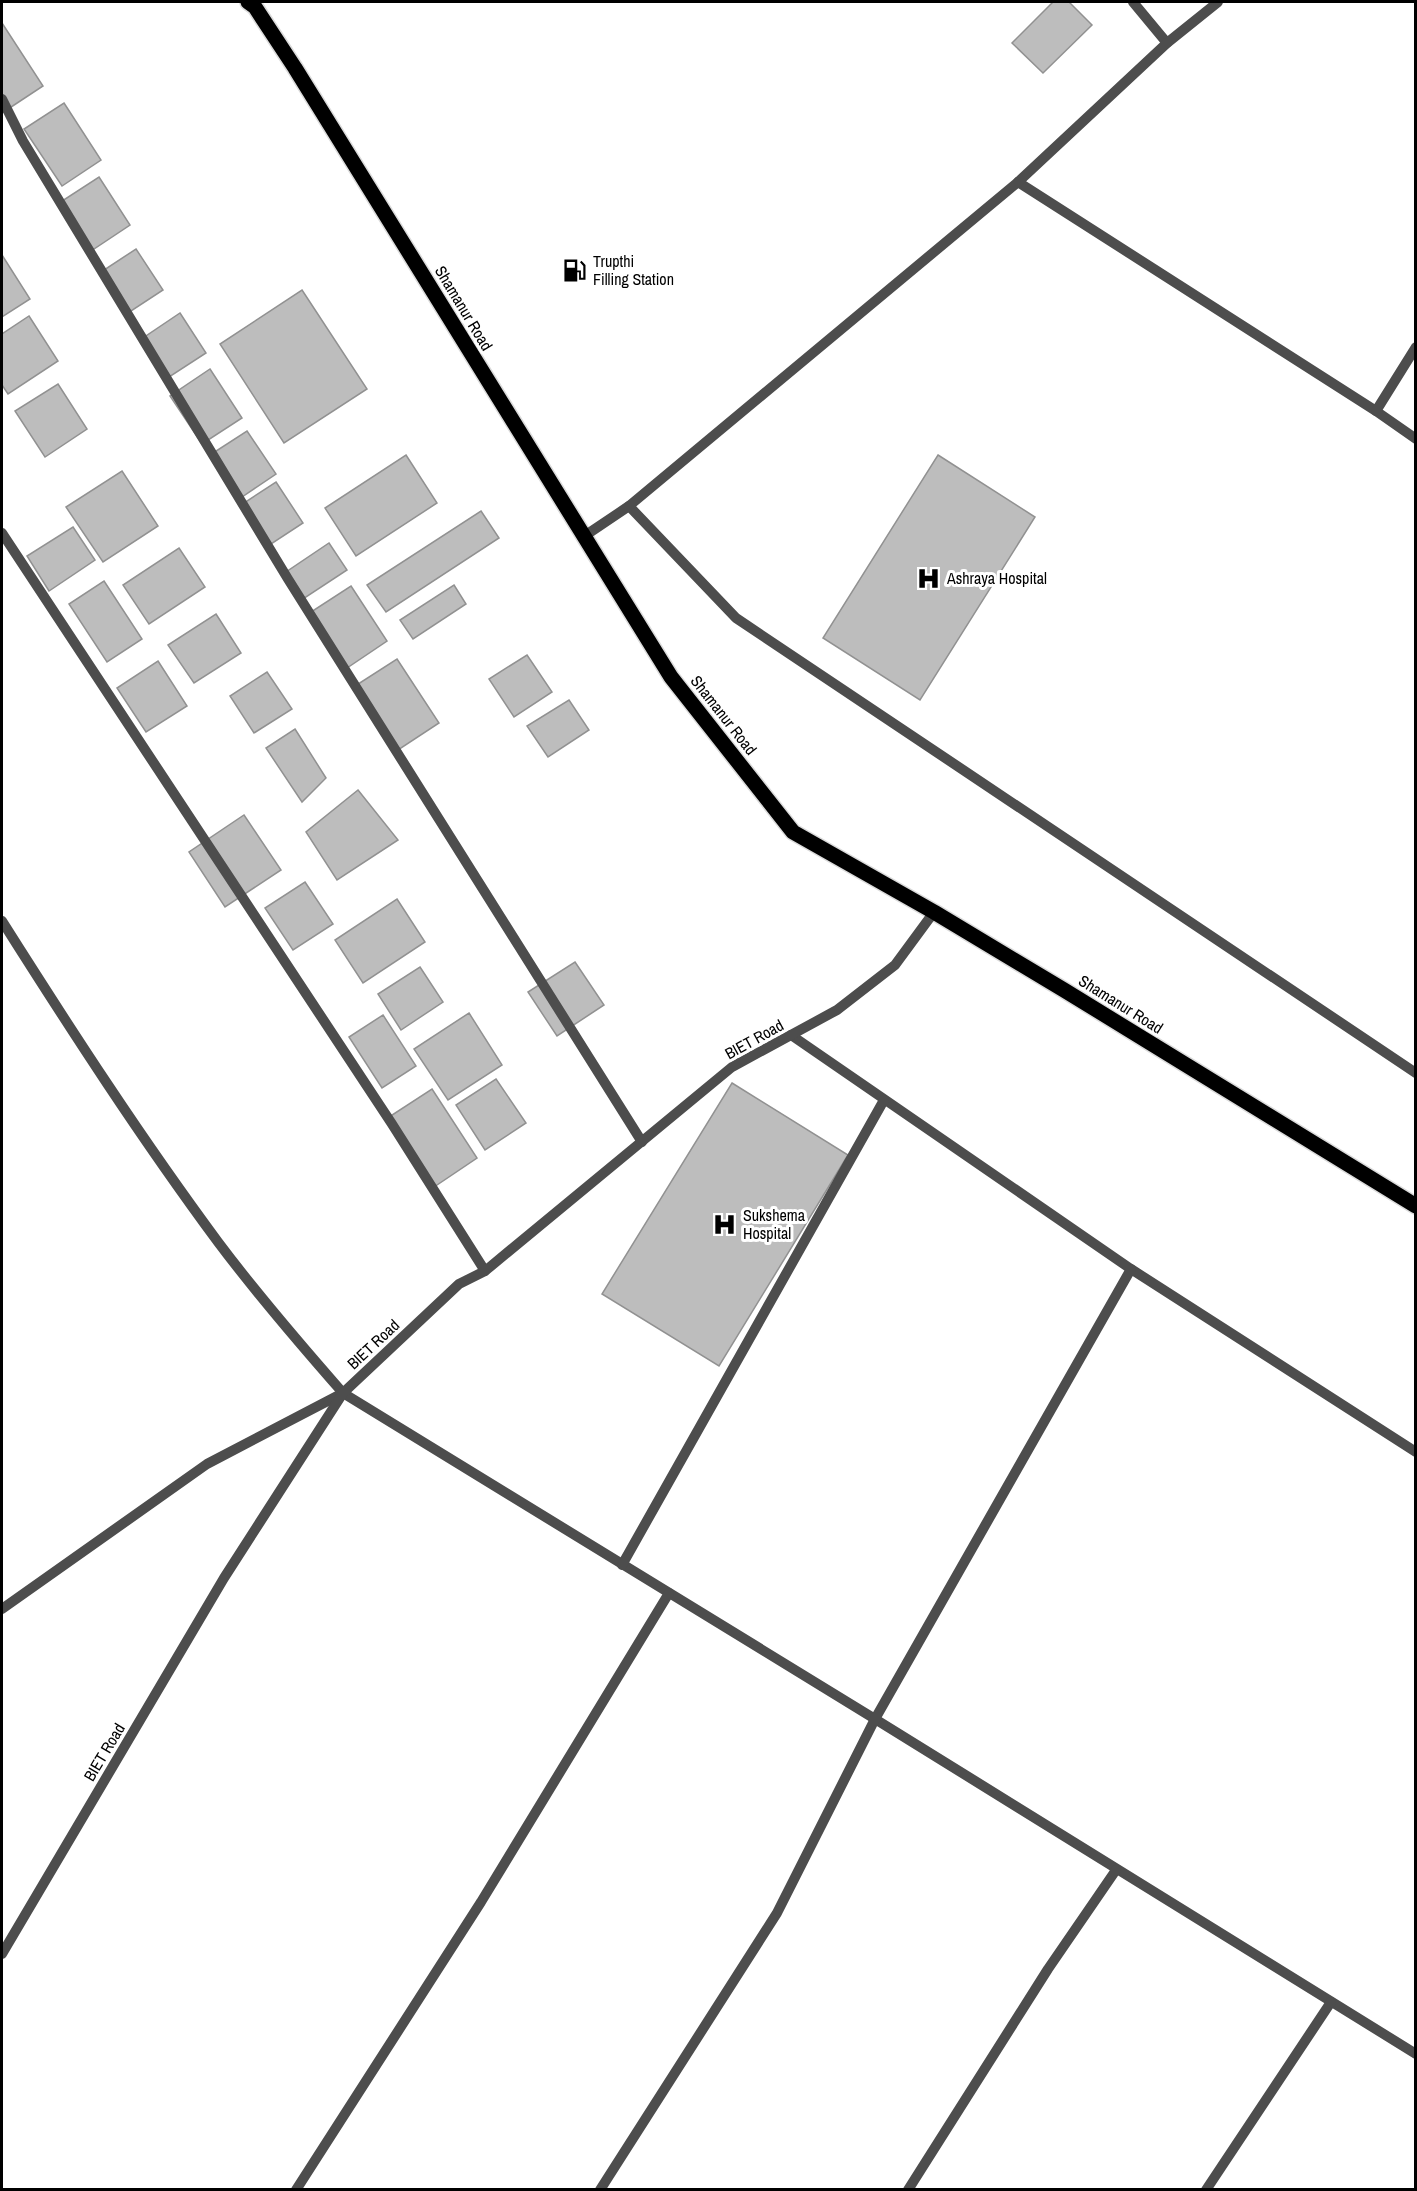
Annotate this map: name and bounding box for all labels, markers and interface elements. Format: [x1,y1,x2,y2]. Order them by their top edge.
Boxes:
place label: Trupthi Filling Station [593,250,674,290]
fuel station icon: Trupthi Filling Station [562,257,588,283]
street label: Shamanur Road [430,261,498,355]
hospital icon: Ashraya Hospital [916,565,942,591]
place label: Ashraya Hospital [946,567,1047,589]
street label: Shamanur Road [686,671,762,759]
street label: Shamanur Road [1075,969,1167,1039]
street label: BIET Road [721,1014,787,1064]
place label: Sukshema Hospital [743,1204,806,1244]
hospital icon: Sukshema Hospital [712,1211,738,1237]
street label: BIET Road [342,1314,404,1374]
street label: BIET Road [78,1719,130,1785]

